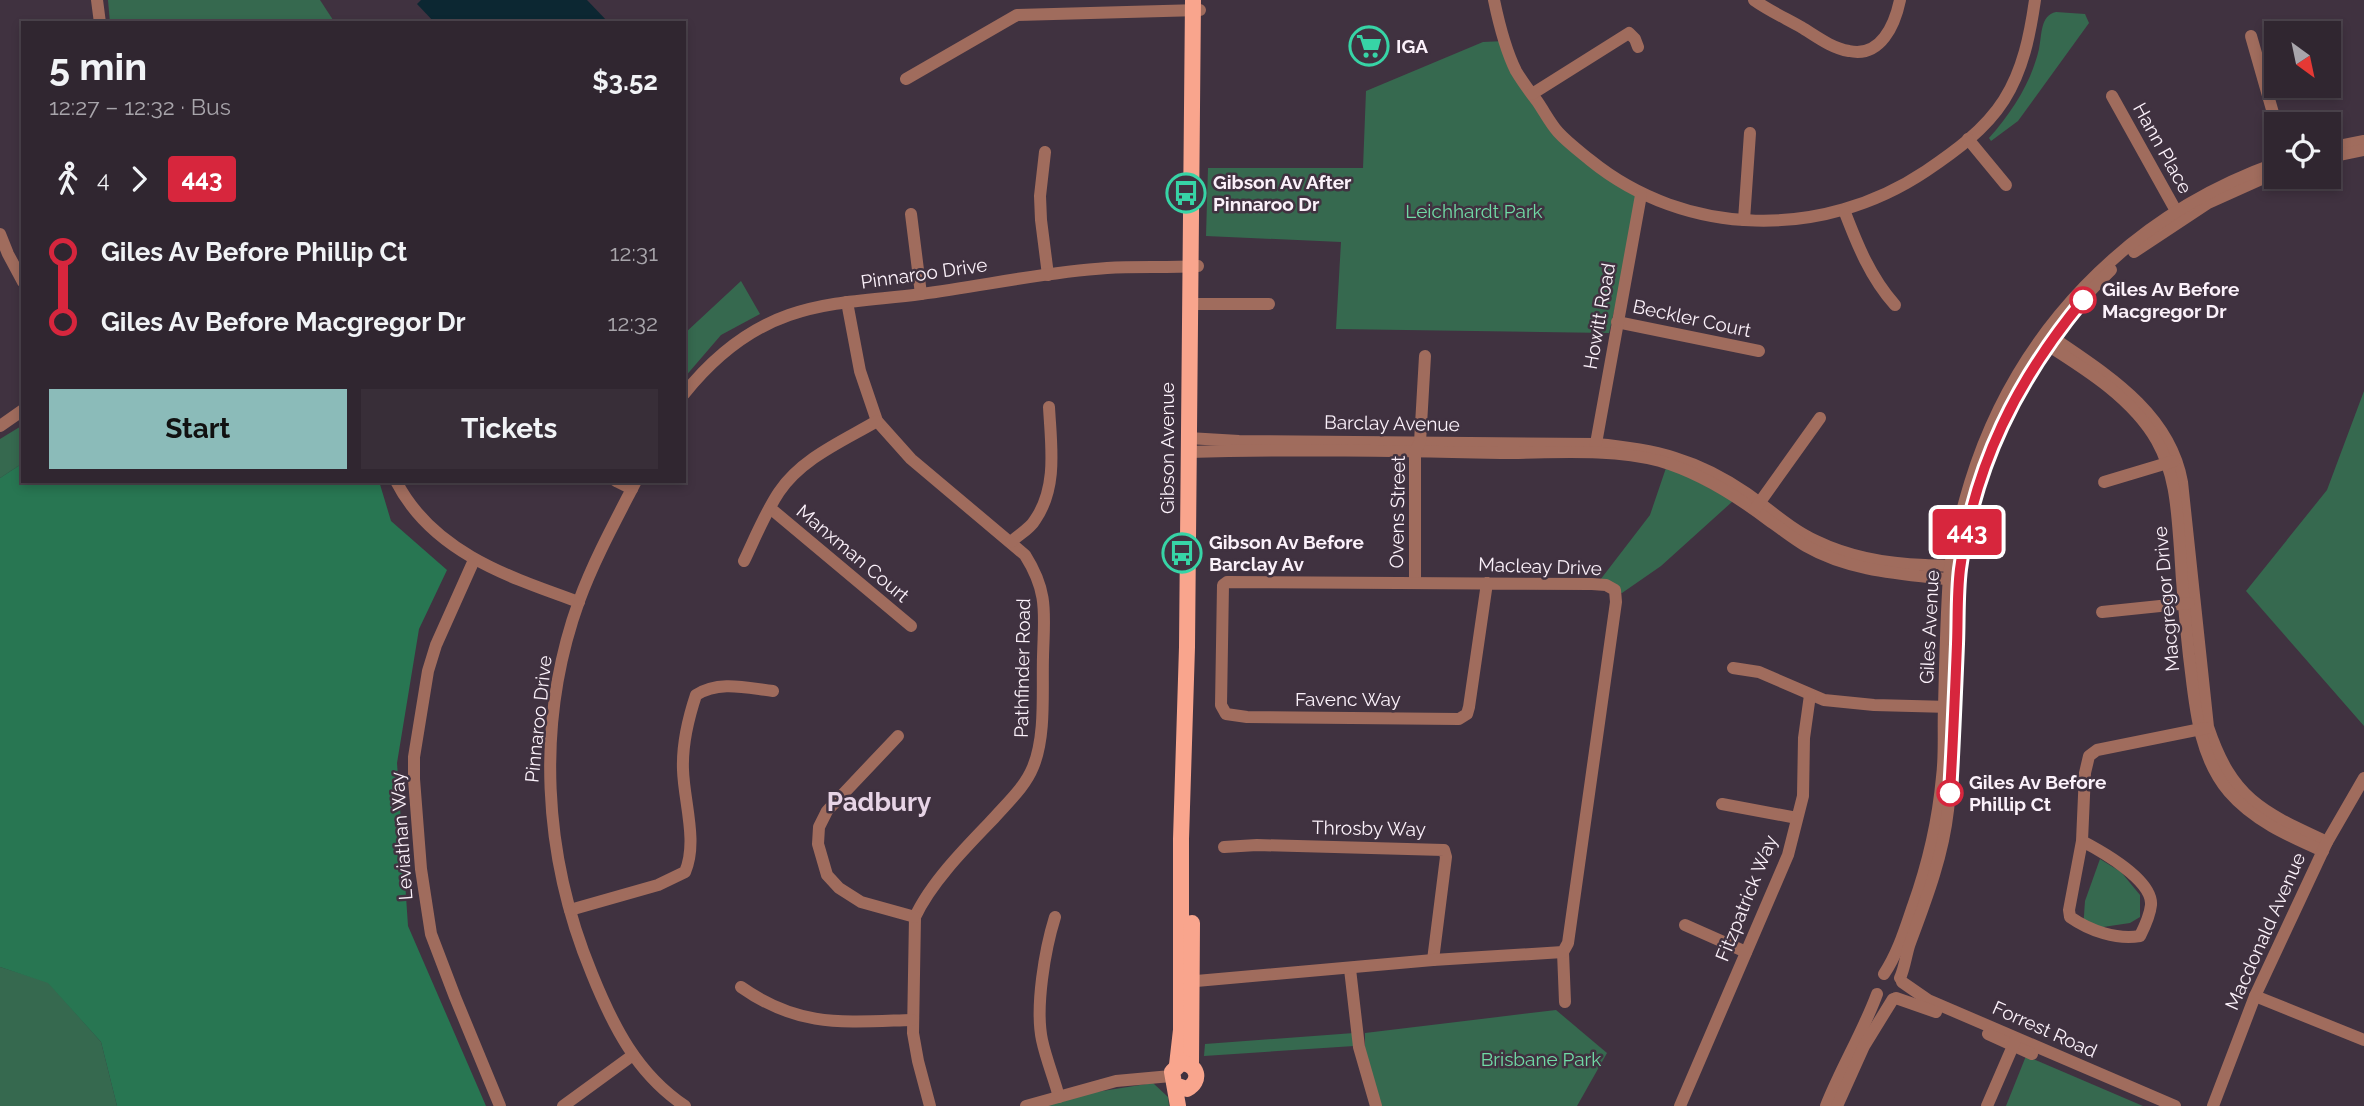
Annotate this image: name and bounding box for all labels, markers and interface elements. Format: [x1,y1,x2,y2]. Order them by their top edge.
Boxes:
north arrow [2264,21,2342,98]
map controls [2264,21,2341,189]
supermarket icon: IGA [1348,25,1390,67]
place label: IGA [1396,35,1428,57]
text: 5 min [49,44,147,89]
text: $3.52 [592,66,658,96]
text: 12:27 – 12:32 · Bus [49,93,231,120]
street label: Hann Place [2129,99,2197,197]
button: locate [2264,112,2341,189]
icon: walk [49,160,87,198]
icon: forward [120,160,158,198]
text: 443 [182,164,222,193]
text: 4 [97,165,110,192]
place label: Gibson Av After Pinnaroo Dr [1213,171,1352,215]
bus stop icon: Gibson Av After Pinnaroo Dr [1165,172,1207,214]
park label: Leichhardt Park [1405,200,1543,222]
text: Giles Av Before Phillip Ct [101,237,407,267]
text: 12:31 [610,239,658,266]
street label: Pinnaroo Drive [859,253,989,293]
street label: Howitt Road [1579,261,1619,371]
place label: Giles Av Before Macgregor Dr [2102,278,2239,322]
marker: Giles Av Before Macgregor Dr [2070,287,2096,313]
street label: Beckler Court [1631,295,1754,341]
text: Giles Av Before Macgregor Dr [101,307,466,337]
text: 12:32 [608,309,658,336]
street label: Gibson Avenue [1156,382,1178,514]
button: Start [49,389,347,469]
button: Tickets [361,389,658,469]
street label: Barclay Avenue [1324,411,1460,435]
street label: Ovens Street [1385,455,1409,569]
street label: Manxman Court [792,500,914,607]
line badge: 443 [1927,509,2007,555]
text: 443 [1947,517,1987,546]
street label: Macgregor Drive [2149,525,2183,673]
place label: Gibson Av Before Barclay Av [1209,531,1364,575]
bus stop icon: Gibson Av Before Barclay Av [1161,532,1203,574]
street label: Macleay Drive [1478,553,1602,579]
street label: Giles Avenue [1915,569,1943,685]
street label: Pathfinder Road [1010,598,1034,738]
street label: Pinnaroo Drive [520,654,556,784]
street label: Favenc Way [1295,688,1401,710]
street label: Leviathan Way [386,771,416,901]
place label: Giles Av Before Phillip Ct [1969,771,2106,815]
marker: Giles Av Before Phillip Ct [1937,780,1963,806]
district label: Padbury [827,787,931,817]
street label: Throsby Way [1312,816,1426,840]
street label: Fitzpatrick Way [1711,832,1781,964]
street label: Macdonald Avenue [2220,849,2310,1013]
street label: Forrest Road [1989,996,2101,1062]
park label: Brisbane Park [1481,1048,1601,1070]

